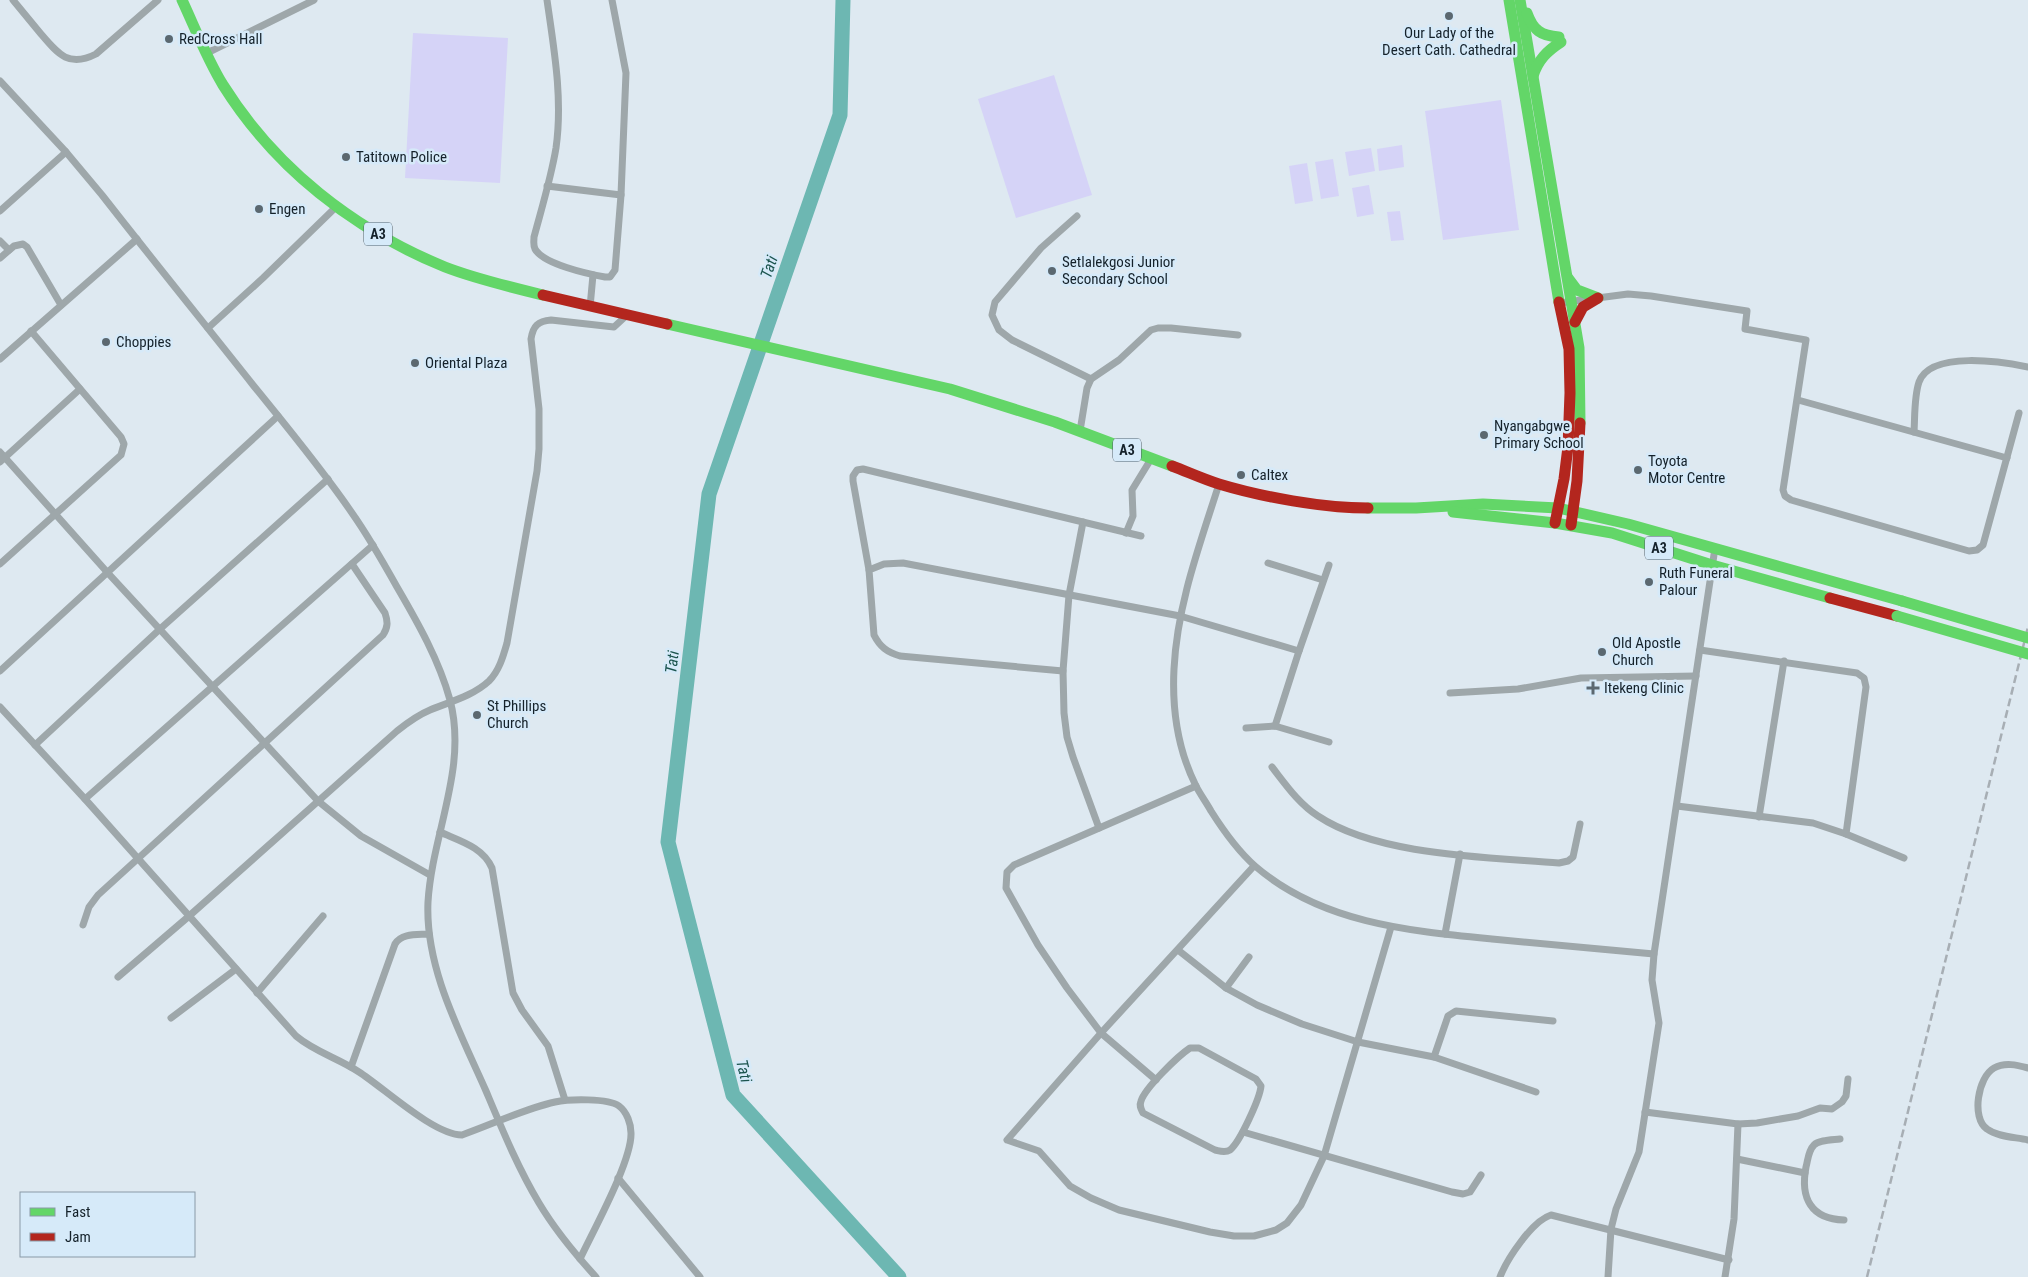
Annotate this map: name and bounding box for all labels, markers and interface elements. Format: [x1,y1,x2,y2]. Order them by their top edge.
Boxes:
marker: Our Lady of the Desert Cath. Cathedral [1443,10,1455,22]
place label: Our Lady of the Desert Cath. Cathedral [1382,24,1516,59]
place label: RedCross Hall [179,30,262,48]
marker: RedCross Hall [163,33,175,45]
place label: Tatitown Police [356,148,447,166]
marker: Tatitown Police [340,151,352,163]
place label: Engen [269,200,305,218]
marker: Engen [253,203,265,215]
road number: A3 [364,222,392,245]
water label: Tati [756,253,782,281]
place label: Setlalekgosi Junior Secondary School [1062,253,1175,288]
marker: Setlalekgosi Junior Secondary School [1046,265,1058,277]
place label: Choppies [116,333,172,351]
marker: Choppies [100,336,112,348]
place label: Oriental Plaza [425,354,508,372]
marker: Oriental Plaza [409,357,421,369]
place label: Nyangabgwe Primary School [1494,417,1584,452]
marker: Nyangabgwe Primary School [1478,429,1490,441]
road number: A3 [1113,438,1141,462]
place label: Toyota Motor Centre [1648,452,1725,487]
marker: Toyota Motor Centre [1632,464,1644,476]
place label: Caltex [1251,466,1289,484]
marker: Caltex [1235,469,1247,481]
road number: A3 [1645,536,1673,560]
place label: Ruth Funeral Palour [1659,564,1733,599]
marker: Ruth Funeral Palour [1643,576,1655,588]
place label: Old Apostle Church [1612,634,1681,669]
marker: Old Apostle Church [1596,646,1608,658]
water label: Tati [661,649,683,674]
place label: Itekeng Clinic [1604,679,1684,697]
marker: Itekeng Clinic [1586,681,1600,695]
place label: St Phillips Church [487,697,546,732]
marker: St Phillips Church [471,709,483,721]
water label: Tati [732,1058,756,1085]
legend [20,1192,195,1257]
text: Fast [65,1203,90,1221]
text: Jam [65,1228,91,1246]

